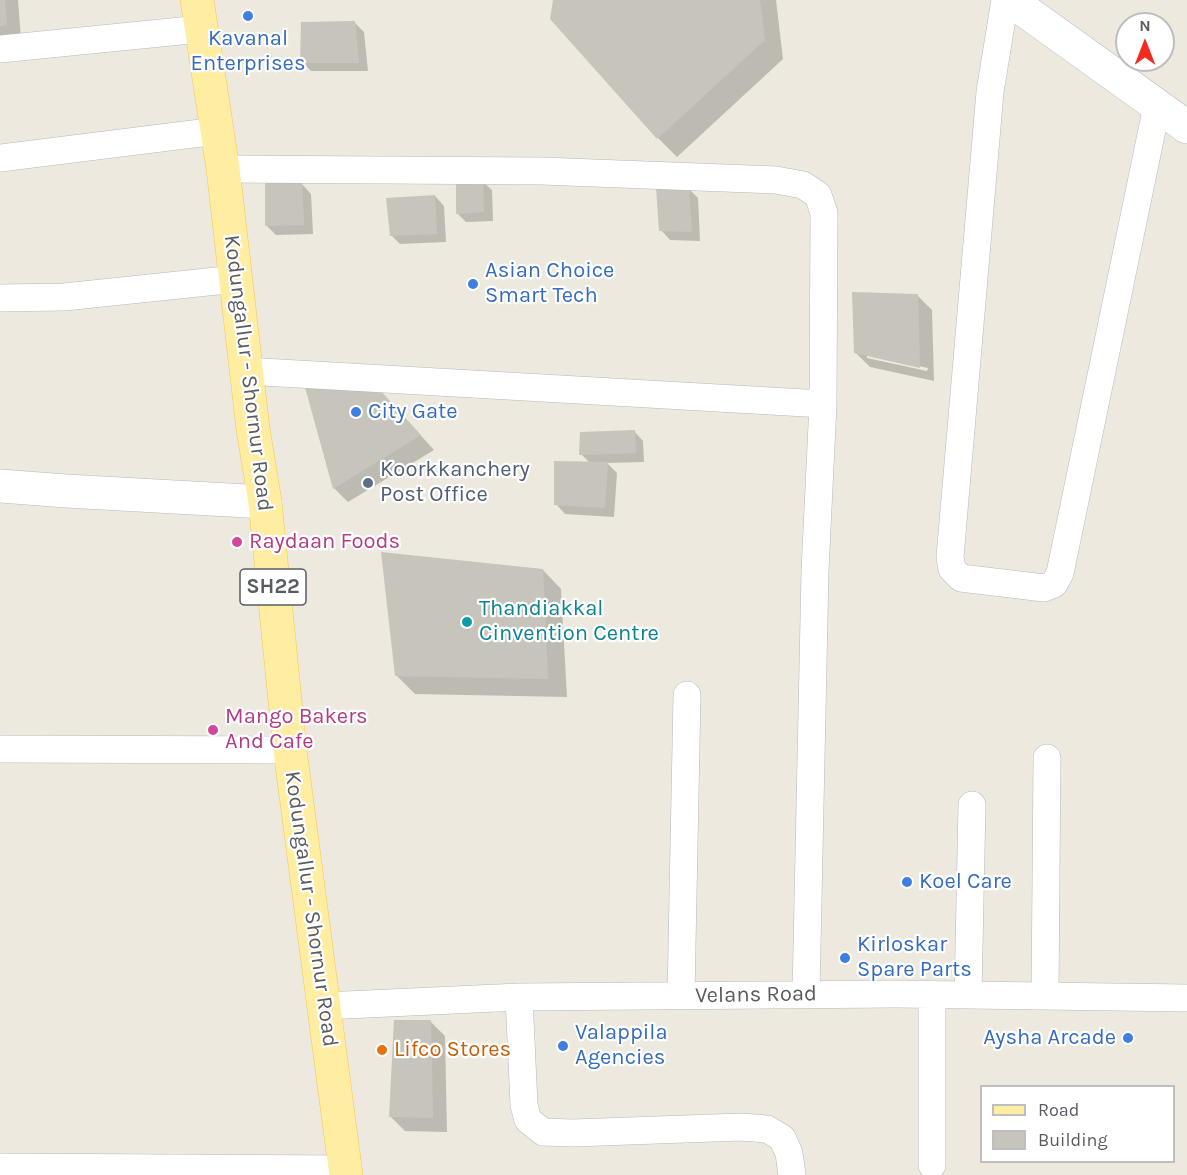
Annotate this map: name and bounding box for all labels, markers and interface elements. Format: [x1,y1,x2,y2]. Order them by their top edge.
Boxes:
marker: Kavanal Enterprises [241,9,255,23]
north arrow [1115,12,1175,72]
text: N [1139,16,1151,35]
place label: Kavanal Enterprises [191,26,305,78]
street label: Kodungallur - Shornur Road [218,233,278,513]
place label: Asian Choice Smart Tech [485,258,614,310]
marker: Asian Choice Smart Tech [466,277,480,291]
place label: City Gate [368,399,458,425]
marker: City Gate [349,405,363,419]
place label: Koorkkanchery Post Office [380,457,530,508]
marker: Koorkkanchery Post Office [361,476,375,490]
place label: Raydaan Foods [249,529,400,555]
marker: Raydaan Foods [230,535,244,549]
road number: SH22 [240,569,306,605]
place label: Thandiakkal Cinvention Centre [479,596,659,648]
marker: Thandiakkal Cinvention Centre [460,615,474,629]
place label: Mango Bakers And Cafe [225,704,368,756]
marker: Mango Bakers And Cafe [206,723,220,737]
street label: Kodungallur - Shornur Road [279,769,343,1049]
place label: Koel Care [919,869,1012,895]
marker: Koel Care [900,875,914,889]
place label: Kirloskar Spare Parts [857,932,972,984]
marker: Kirloskar Spare Parts [838,951,852,965]
street label: Velans Road [695,981,817,1009]
place label: Valappila Agencies [575,1020,668,1072]
place label: Aysha Arcade [983,1025,1116,1051]
marker: Aysha Arcade [1121,1031,1135,1045]
place label: Lifco Stores [394,1037,511,1063]
marker: Valappila Agencies [556,1039,570,1053]
marker: Lifco Stores [375,1043,389,1057]
legend [980,1085,1175,1163]
text: Road [1038,1099,1079,1121]
text: Building [1038,1129,1108,1151]

